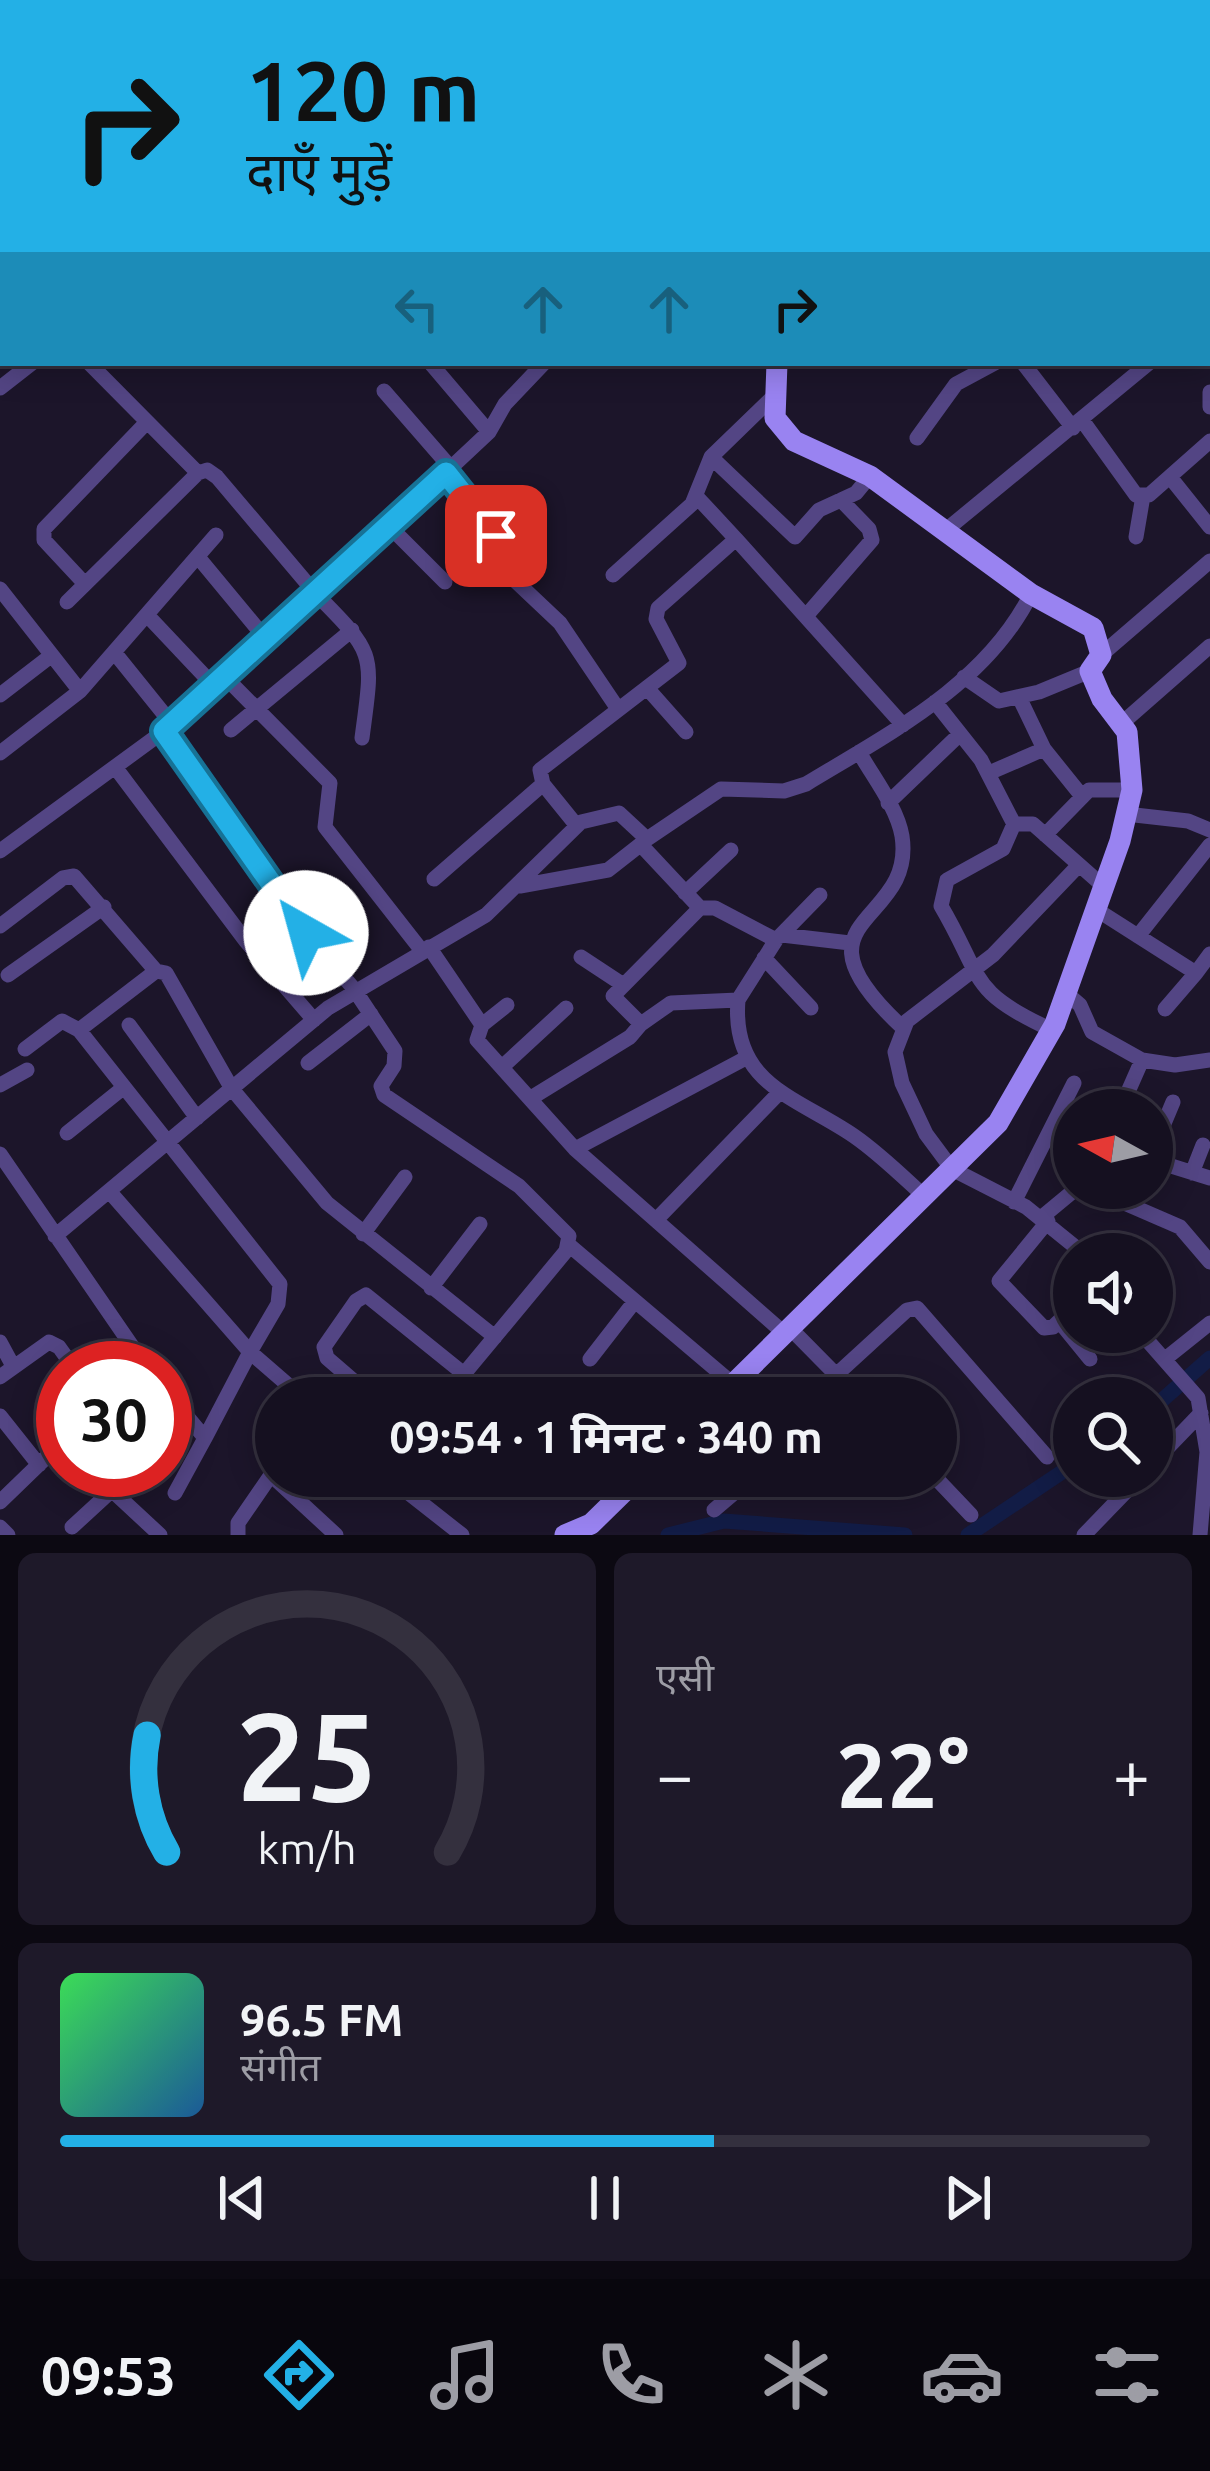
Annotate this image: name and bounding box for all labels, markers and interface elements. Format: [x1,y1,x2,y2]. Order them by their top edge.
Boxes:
text: 120 m [246,43,480,137]
icon: right [48,48,204,204]
text: दाएँ मुड़ें [246,141,392,201]
icon: left [384,276,450,342]
icon: ahead [510,276,576,342]
icon: ahead [636,276,702,342]
icon: right [762,276,828,342]
pin [445,485,547,587]
icon: arrive [463,503,529,569]
position arrow [243,870,369,996]
north arrow [1053,1089,1173,1209]
map controls [1053,1089,1173,1497]
button: sound [1053,1233,1173,1353]
speed limit sign: 30 [36,1341,192,1497]
button: search [1053,1377,1173,1497]
text: 09:54 · 1 मिनट · 340 m [389,1411,823,1462]
text: एसी [656,1655,714,1698]
text: 25 [237,1685,377,1825]
text: 22° [836,1724,970,1825]
text: − [656,1737,693,1811]
text: + [1113,1737,1150,1811]
text: km/h [257,1824,357,1872]
text: 96.5 FM [240,1994,403,2045]
text: संगीत [240,2045,321,2088]
icon: previous [209,2165,275,2231]
icon: pause [572,2165,638,2231]
icon: next [935,2165,1001,2231]
icon: directions [257,2333,341,2417]
icon: music [423,2333,507,2417]
icon: phone [589,2333,673,2417]
icon: climate [754,2333,838,2417]
icon: car [920,2333,1004,2417]
icon: filters [1085,2333,1169,2417]
text: 09:53 [41,2345,176,2405]

